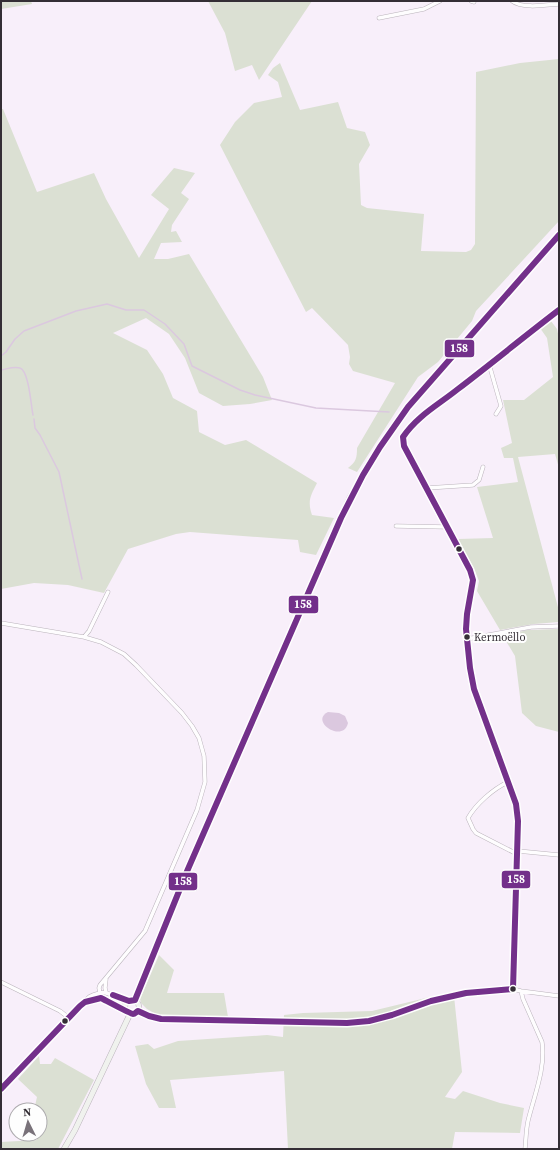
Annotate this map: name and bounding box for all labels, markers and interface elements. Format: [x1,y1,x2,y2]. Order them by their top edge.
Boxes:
line badge: 158 [444,339,475,358]
text: 158 [450,341,468,356]
unlabelled marker [454,544,464,554]
line badge: 158 [288,595,319,614]
text: 158 [294,597,312,612]
place label: Kermoëllo [474,630,525,645]
marker: Kermoëllo [462,632,472,642]
line badge: 158 [501,870,531,889]
line badge: 158 [168,872,198,891]
text: 158 [507,872,525,887]
text: 158 [174,874,192,889]
unlabelled marker [508,984,518,994]
unlabelled marker [60,1016,70,1026]
north arrow [8,1102,48,1142]
text: N [23,1105,32,1120]

